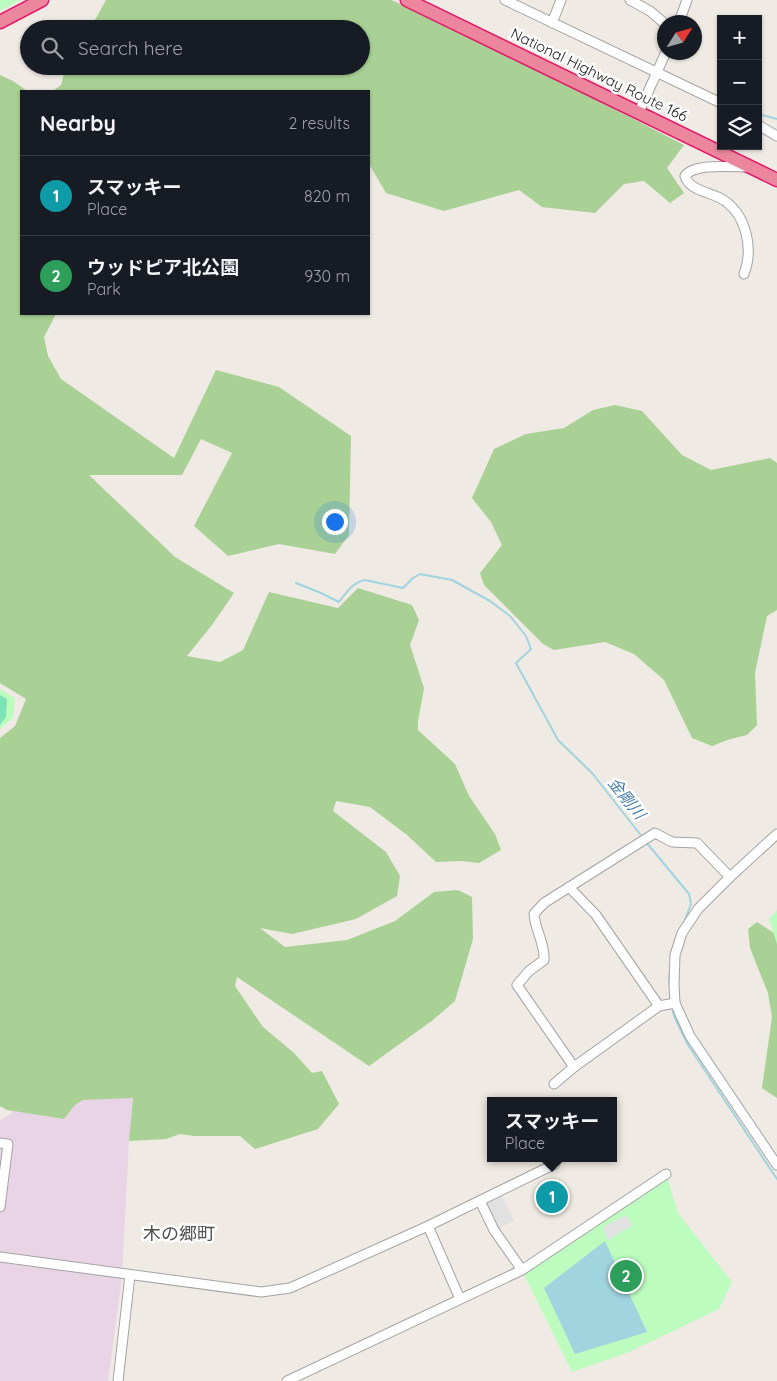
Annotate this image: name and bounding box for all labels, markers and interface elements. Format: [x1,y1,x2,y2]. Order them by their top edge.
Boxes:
north arrow [657,15,702,60]
map controls [717,15,762,150]
button: + [717,15,762,60]
search box [20,20,370,75]
street label: National Highway Route 166 [508,23,691,126]
icon: search [38,34,66,62]
text: Search here [78,36,183,60]
button: − [717,60,762,105]
button: layers [717,105,762,150]
text: Nearby [40,110,116,136]
text: 2 results [288,113,350,133]
text: スマッキー [87,175,181,199]
text: 1 [53,186,59,206]
text: 820 m [304,186,350,206]
text: Place [87,199,127,219]
text: ウッドピア北公園 [87,255,239,279]
text: 2 [51,266,61,286]
text: 930 m [304,266,350,286]
text: Park [87,279,121,299]
your location [322,509,348,535]
water label: 金剛川 [604,773,651,824]
popup [487,1097,617,1162]
text: スマッキー [505,1109,599,1133]
text: Place [505,1133,545,1153]
pin: 1 [536,1178,568,1216]
district label: 木の郷町 [143,1222,215,1245]
pin: 2 [610,1257,642,1295]

